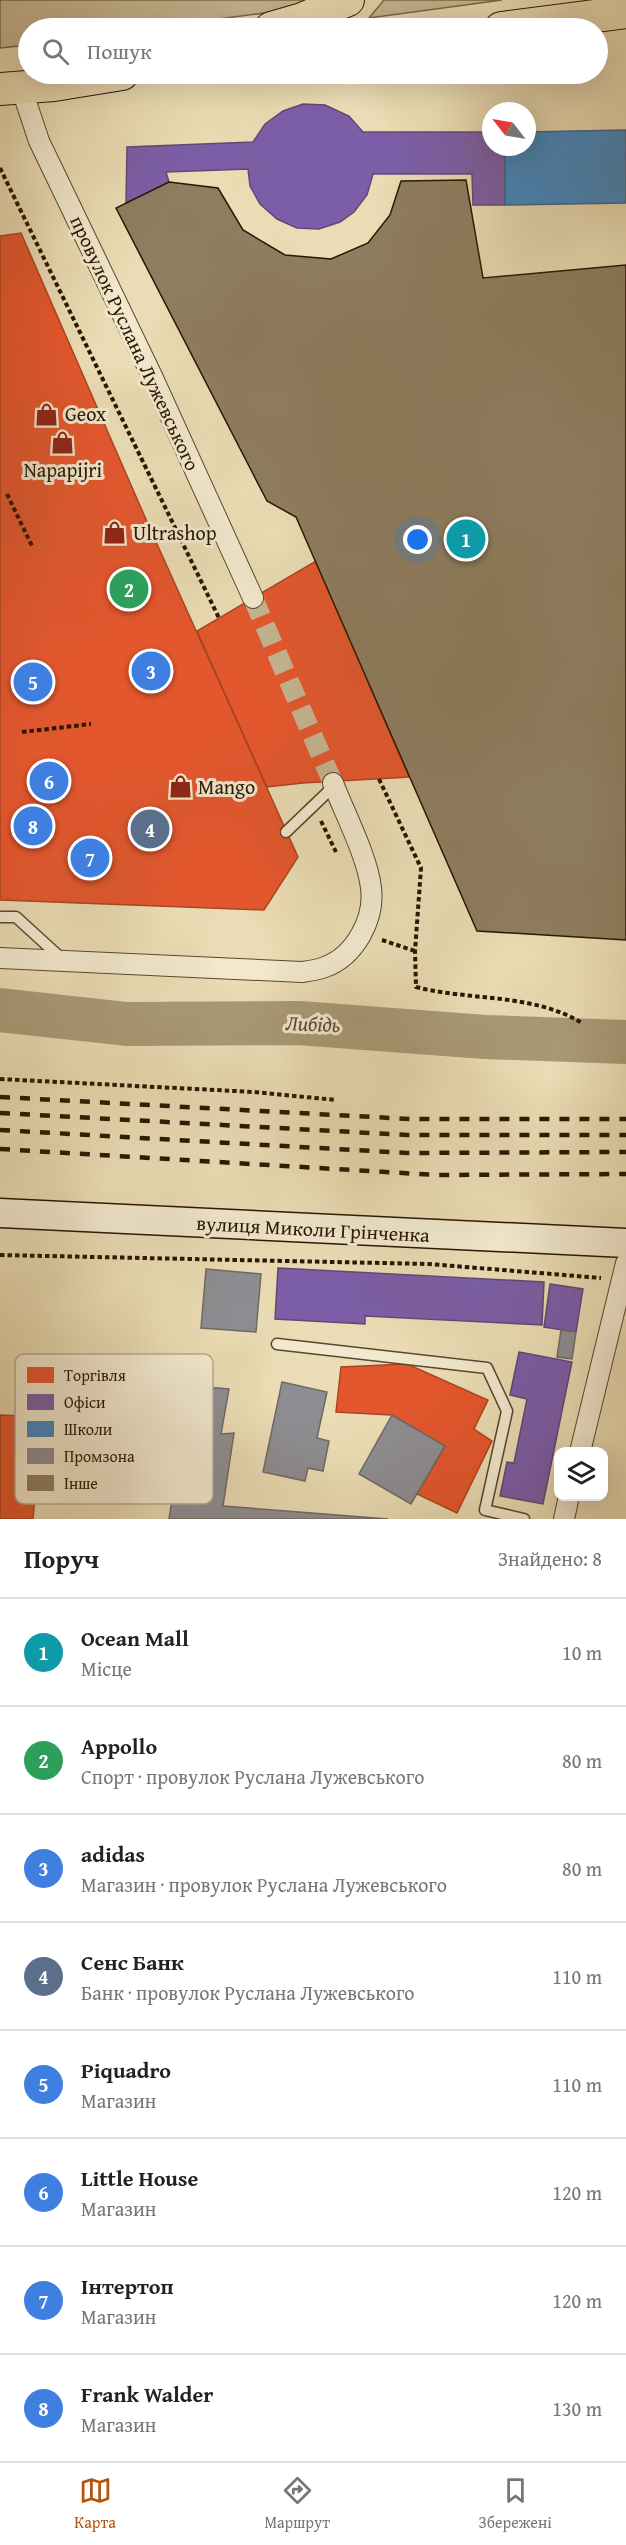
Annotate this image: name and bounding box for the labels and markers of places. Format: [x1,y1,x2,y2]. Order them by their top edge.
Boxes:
place label: Geox [65,399,107,428]
shop icon: Geox [34,401,60,427]
shop icon: Napapijri [50,430,76,456]
place label: Napapijri [24,455,103,484]
pin: 1 [446,516,486,562]
place label: Ultrashop [133,518,217,547]
shop icon: Ultrashop [102,520,128,546]
pin: 2 [110,566,148,612]
pin: 3 [132,648,170,694]
pin: 5 [14,660,52,704]
pin: 6 [29,758,68,804]
place label: Mango [198,772,255,801]
shop icon: Mango [167,774,193,800]
pin: 8 [14,804,52,848]
pin: 4 [130,806,170,852]
pin: 7 [70,836,110,880]

